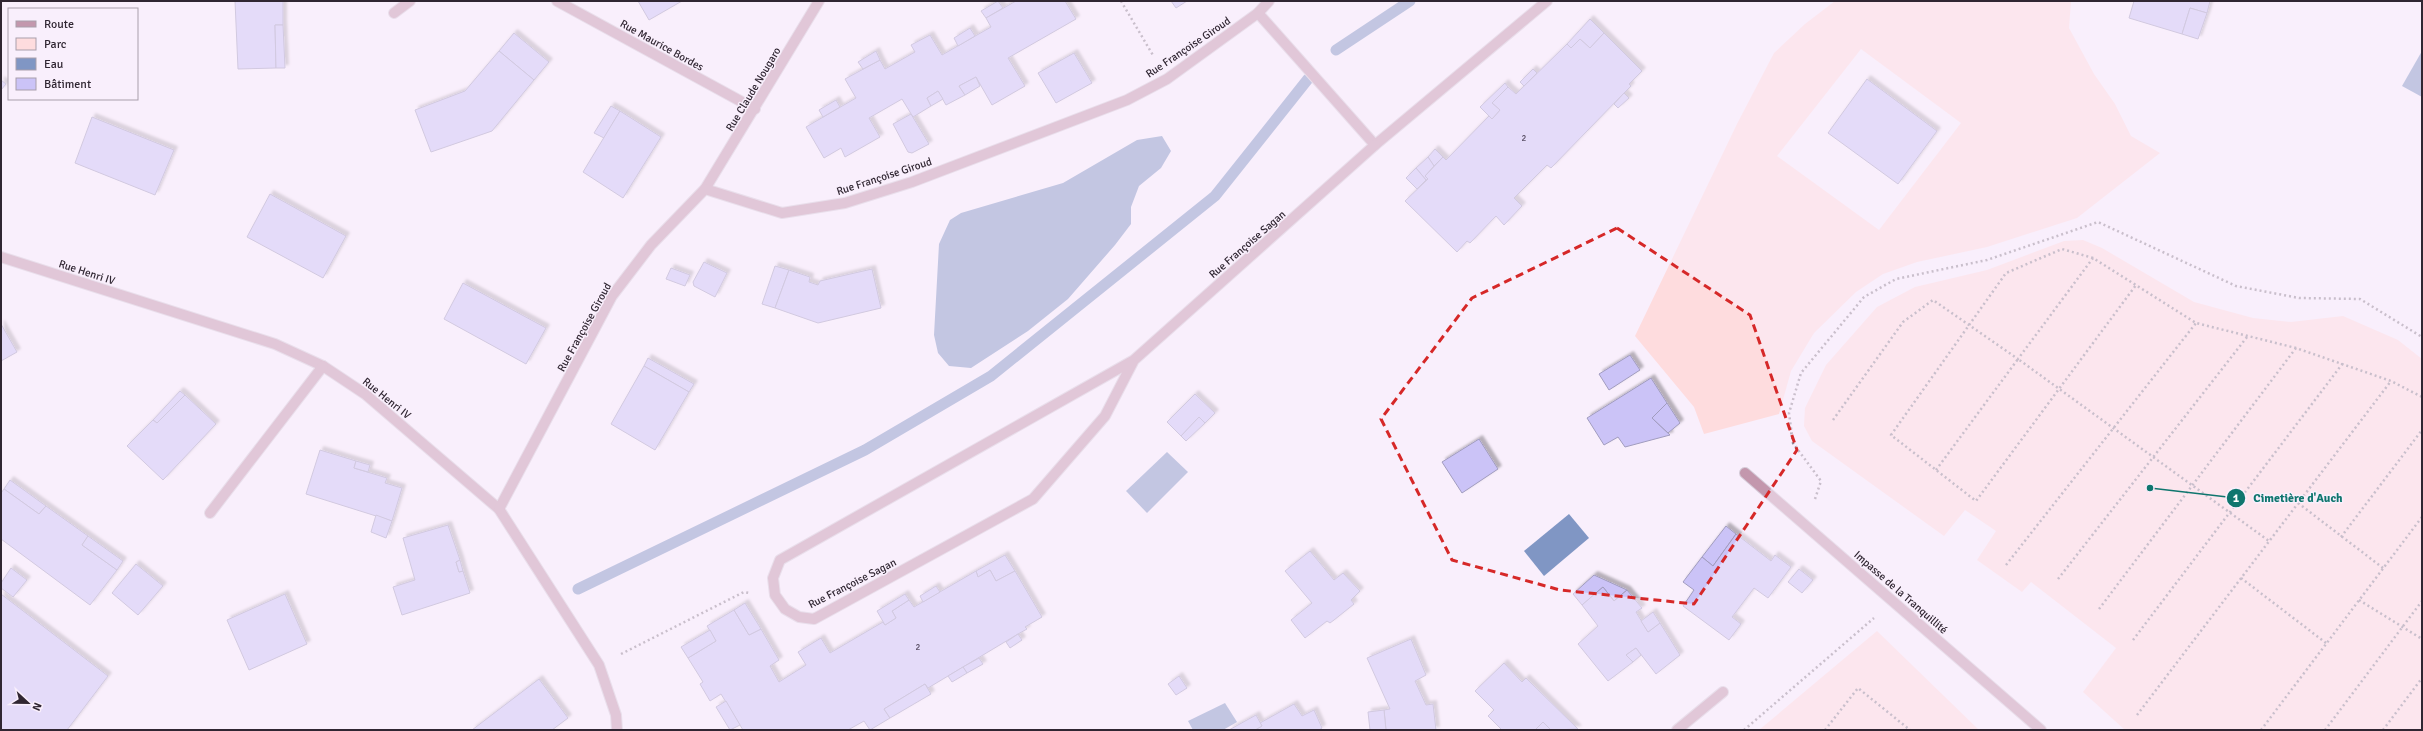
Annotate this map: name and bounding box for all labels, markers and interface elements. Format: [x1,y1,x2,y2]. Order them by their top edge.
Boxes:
legend [8,8,138,100]
street label: Rue Françoise Giroud [1143,14,1233,81]
text: Route [44,17,74,32]
street label: Rue Maurice Bordes [618,17,706,74]
text: Parc [44,37,67,52]
street label: Rue Claude Nougaro [723,45,784,134]
text: Eau [44,57,63,72]
text: Bâtiment [44,77,91,92]
house number: 2 [1522,133,1527,144]
street label: Rue Françoise Giroud [835,155,934,198]
street label: Rue Françoise Sagan [1206,208,1288,281]
street label: Rue Henri IV [57,257,117,288]
street label: Rue Françoise Giroud [555,281,614,374]
street label: Rue Henri IV [360,375,414,422]
callout: Cimetière d'Auch [2226,486,2351,510]
text: 1 [2233,491,2240,506]
text: Cimetière d'Auch [2253,491,2343,506]
street label: Impasse de la Tranquillité [1851,548,1950,637]
street label: Rue Françoise Sagan [806,556,898,611]
house number: 2 [916,642,921,653]
north arrow [8,683,48,723]
text: N [29,701,44,713]

